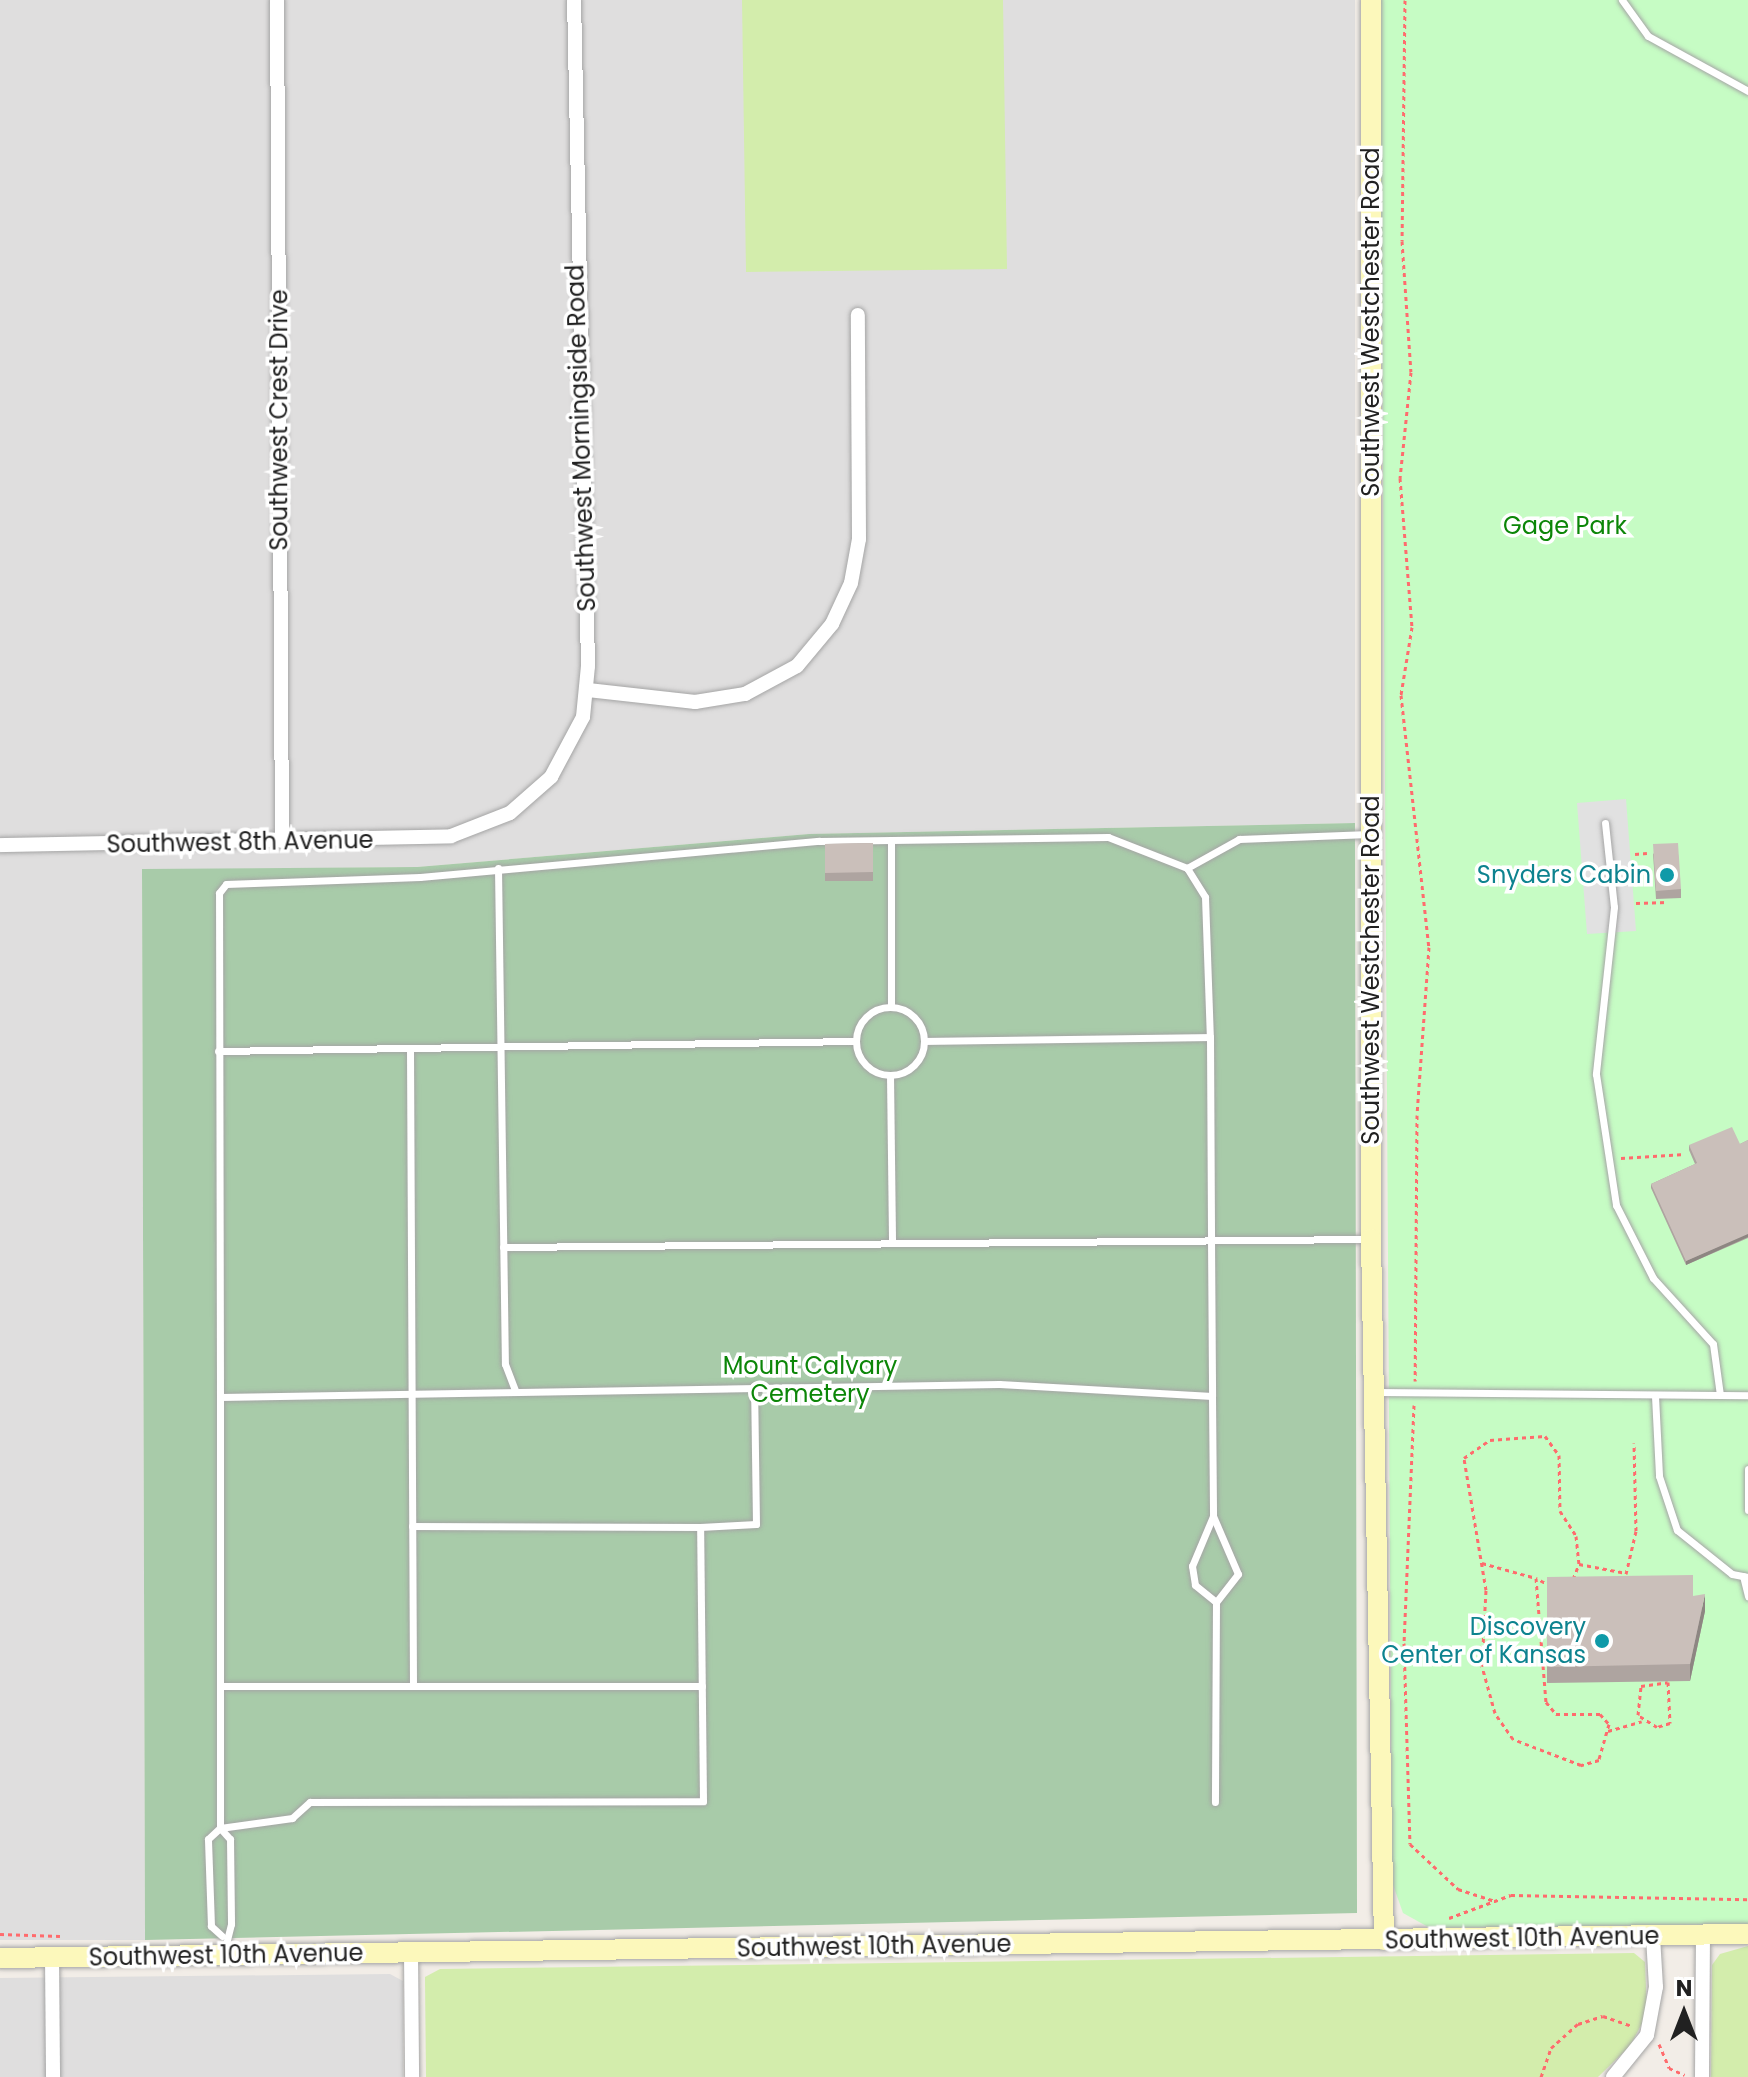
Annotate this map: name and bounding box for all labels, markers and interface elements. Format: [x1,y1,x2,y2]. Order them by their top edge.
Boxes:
street label: Southwest Westchester Road [1357,147,1385,497]
street label: Southwest Morningside Road [561,264,601,612]
street label: Southwest Crest Drive [265,289,293,551]
park label: Gage Park [1503,512,1627,540]
street label: Southwest Westchester Road [1357,795,1385,1145]
street label: Southwest 8th Avenue [106,825,374,859]
place label: Snyders Cabin [1477,861,1651,889]
marker: Snyders Cabin [1658,866,1676,884]
park label: Mount Calvary Cemetery [723,1352,897,1408]
place label: Discovery Center of Kansas [1381,1613,1586,1669]
marker: Discovery Center of Kansas [1593,1632,1611,1650]
street label: Southwest 10th Avenue [1385,1921,1659,1955]
street label: Southwest 10th Avenue [737,1929,1011,1963]
street label: Southwest 10th Avenue [89,1938,363,1972]
north arrow [1644,1973,1724,2053]
text: N [1676,1973,1692,2004]

